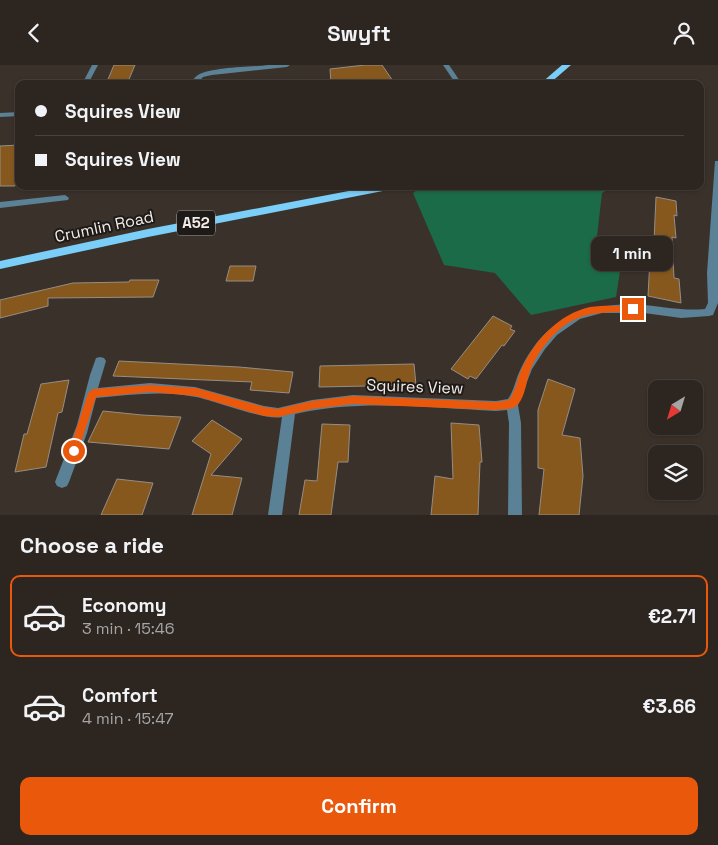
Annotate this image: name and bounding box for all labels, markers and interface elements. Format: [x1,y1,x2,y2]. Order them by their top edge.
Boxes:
icon: back [20,19,48,47]
text: Swyft [327,19,391,47]
icon: person [670,19,698,47]
text: Squires View [65,99,181,124]
text: Squires View [65,147,181,172]
street label: Crumlin Road [53,206,156,247]
road number: A52 [177,211,215,235]
callout: 1 min [592,237,674,271]
text: 1 min [612,243,652,264]
route end [622,298,644,320]
street label: Squires View [366,374,464,399]
north arrow [648,380,702,435]
map controls [648,380,703,500]
route start [63,440,85,462]
button: layers [648,445,703,500]
text: Choose a ride [20,531,164,559]
text: Economy [82,593,166,618]
icon: car [22,594,67,639]
text: €2.71 [648,604,696,629]
text: 3 min · 15:46 [82,618,175,639]
text: Comfort [82,683,158,708]
icon: car [22,684,67,729]
text: €3.66 [643,694,696,719]
text: 4 min · 15:47 [82,708,174,729]
button: Confirm [20,777,698,835]

